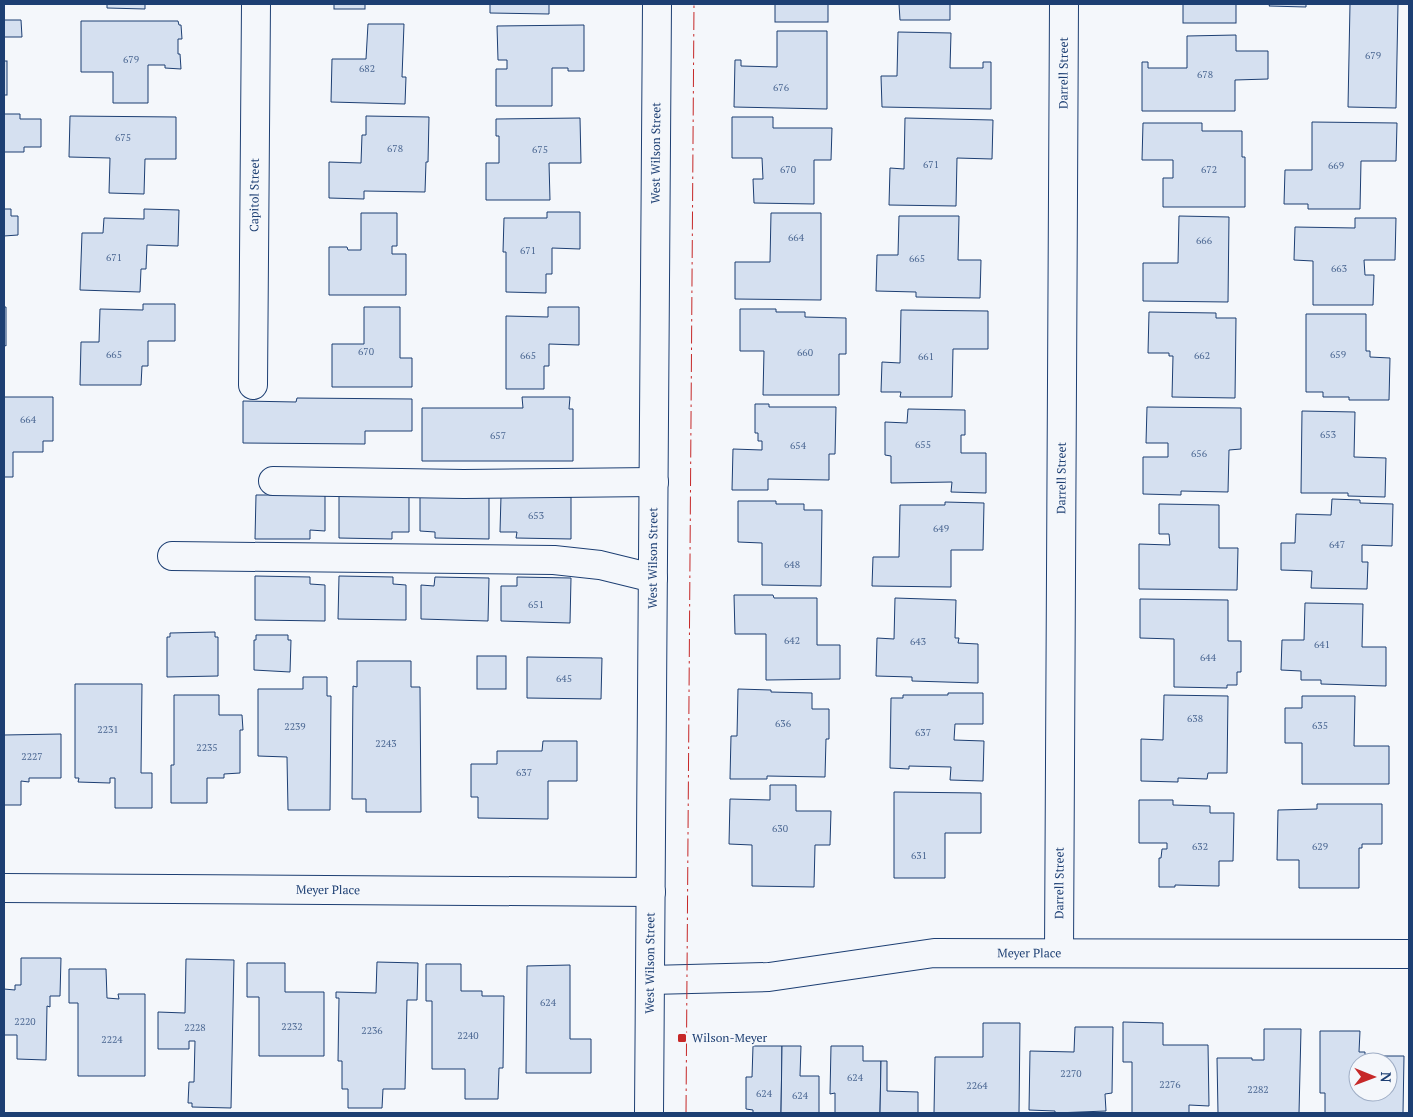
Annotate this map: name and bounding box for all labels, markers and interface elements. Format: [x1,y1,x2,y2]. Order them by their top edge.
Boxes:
street label: Darrell Street [1055,36,1071,109]
house number: 679 [1365,49,1381,62]
house number: 679 [123,53,139,66]
house number: 682 [359,62,375,75]
house number: 678 [1197,68,1213,81]
house number: 676 [773,81,790,94]
street label: West Wilson Street [648,102,663,204]
house number: 675 [115,131,131,144]
house number: 678 [387,142,403,155]
house number: 675 [532,143,548,156]
street label: Capitol Street [246,157,262,232]
house number: 671 [923,158,939,171]
house number: 669 [1328,159,1344,172]
house number: 670 [780,163,796,176]
house number: 672 [1201,163,1217,176]
house number: 664 [788,231,805,244]
house number: 666 [1196,234,1213,247]
house number: 671 [520,244,536,257]
house number: 671 [106,251,122,264]
house number: 665 [909,252,925,265]
house number: 663 [1331,262,1347,275]
house number: 670 [358,345,374,358]
house number: 660 [797,346,813,359]
house number: 665 [106,348,122,361]
house number: 659 [1330,348,1346,361]
house number: 665 [520,349,536,362]
house number: 662 [1194,349,1210,362]
house number: 661 [918,350,934,363]
house number: 664 [20,413,37,426]
house number: 653 [1320,428,1336,441]
house number: 657 [490,429,506,442]
house number: 655 [915,438,931,451]
house number: 654 [790,439,807,452]
street label: Darrell Street [1053,441,1069,514]
house number: 656 [1191,447,1208,460]
street label: West Wilson Street [645,507,660,609]
house number: 653 [528,509,544,522]
house number: 649 [933,522,949,535]
house number: 647 [1329,538,1345,551]
house number: 648 [784,558,800,571]
house number: 651 [528,598,544,611]
house number: 642 [784,634,800,647]
house number: 643 [910,635,926,648]
house number: 641 [1314,638,1330,651]
house number: 644 [1200,651,1217,664]
house number: 645 [556,672,572,685]
house number: 638 [1187,712,1203,725]
house number: 636 [775,717,792,730]
house number: 635 [1312,719,1328,732]
house number: 2239 [284,720,306,733]
house number: 2231 [97,723,119,736]
house number: 637 [915,726,931,739]
house number: 2243 [375,737,397,750]
house number: 2235 [196,741,218,754]
house number: 2227 [21,750,43,763]
house number: 637 [516,766,532,779]
house number: 630 [772,822,788,835]
house number: 632 [1192,840,1208,853]
house number: 629 [1312,840,1328,853]
street label: Darrell Street [1051,846,1067,919]
house number: 631 [911,849,927,862]
street label: Meyer Place [296,882,360,897]
street label: West Wilson Street [642,912,657,1014]
street label: Meyer Place [997,945,1061,960]
house number: 624 [540,996,557,1009]
house number: 2220 [14,1015,36,1028]
house number: 2232 [281,1020,303,1033]
house number: 2228 [184,1021,206,1034]
house number: 2236 [361,1024,383,1037]
house number: 2240 [457,1029,479,1042]
place label: Wilson-Meyer [692,1030,768,1045]
marker: Wilson-Meyer [676,1032,688,1044]
house number: 2224 [101,1033,123,1046]
north arrow [1348,1052,1398,1102]
house number: 2270 [1060,1067,1082,1080]
house number: 624 [847,1071,864,1084]
text: N [1377,1072,1396,1083]
house number: 2276 [1159,1078,1181,1091]
house number: 2264 [966,1079,988,1092]
house number: 2282 [1247,1083,1269,1096]
house number: 624 [756,1087,773,1100]
house number: 624 [792,1089,809,1102]

